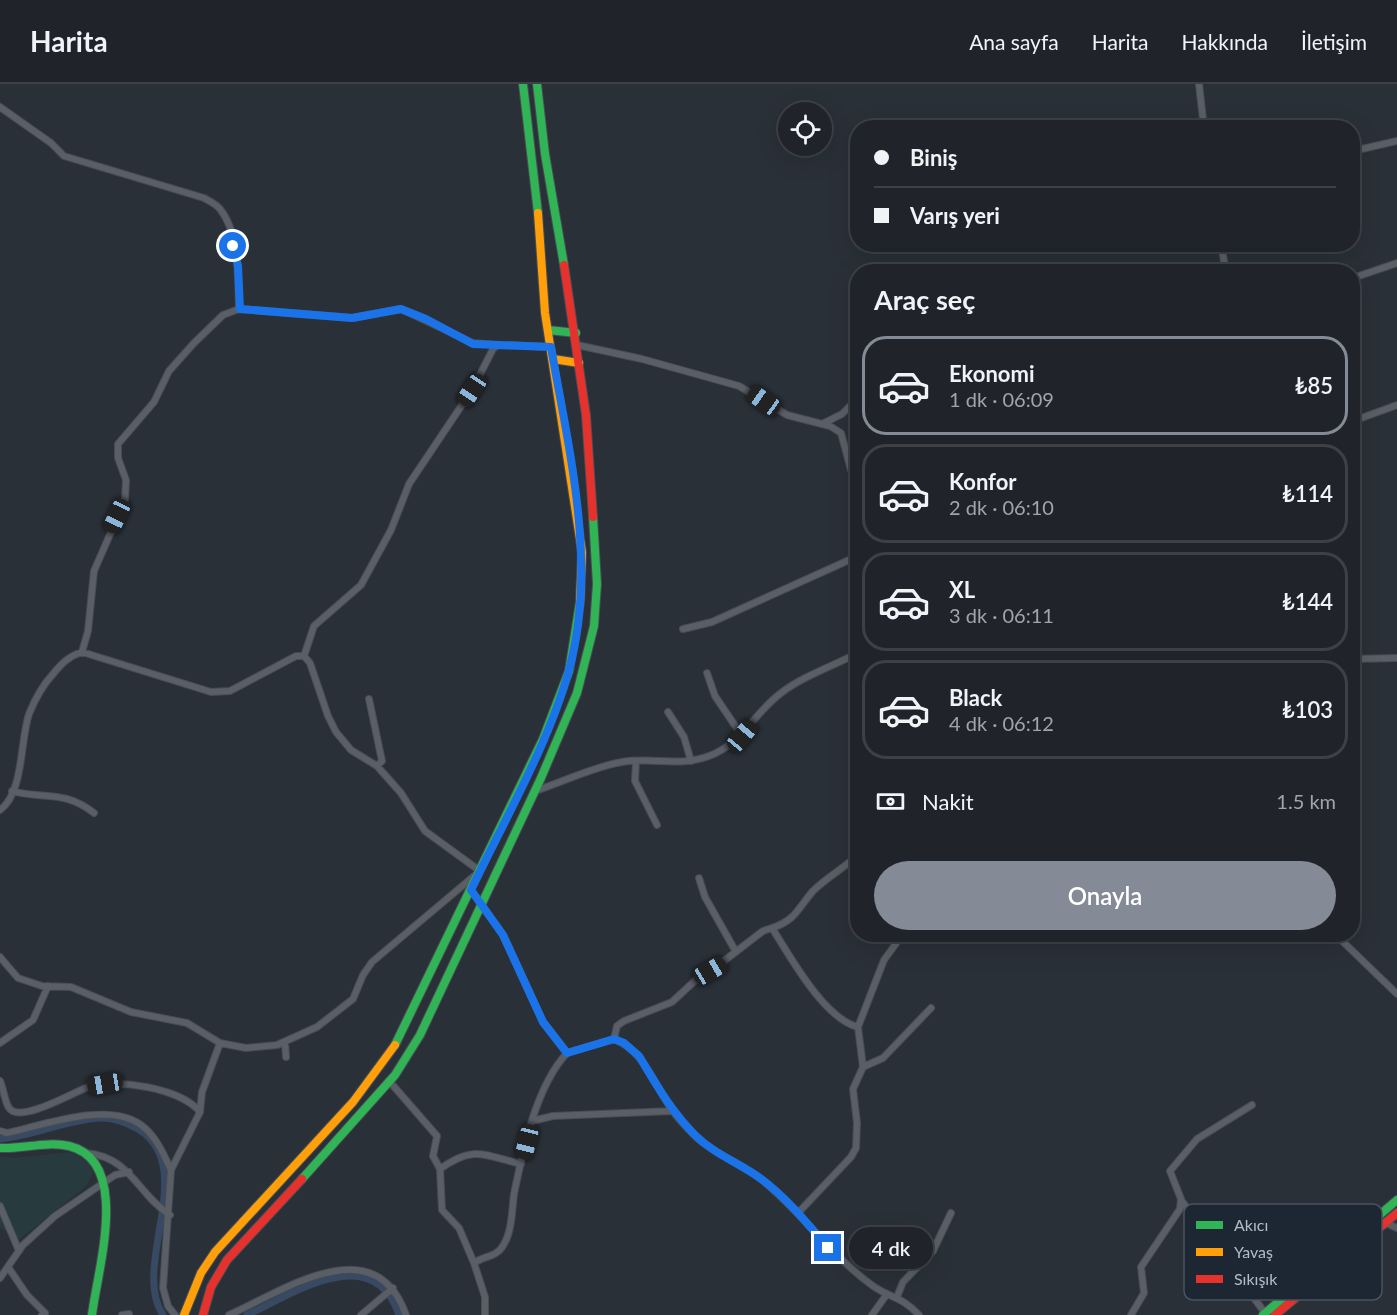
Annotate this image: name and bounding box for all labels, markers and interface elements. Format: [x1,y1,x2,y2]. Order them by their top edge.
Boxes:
text: Harita [30,24,108,58]
text: Ana sayfa [969,29,1059,54]
text: Harita [1092,29,1148,54]
text: Hakkında [1181,29,1268,54]
text: İletişim [1301,29,1367,54]
map controls [778,102,832,156]
button: locate [778,102,832,156]
text: Biniş [910,144,958,171]
text: Varış yeri [910,202,1000,229]
route start [219,232,246,259]
text: Araç seç [874,283,975,316]
icon: car [877,359,931,413]
text: Ekonomi [949,360,1035,387]
car [454,370,490,410]
text: ₺85 [1295,372,1333,399]
car [744,383,784,419]
text: 1 dk · 06:09 [949,387,1054,411]
icon: car [877,467,931,521]
text: Konfor [949,468,1017,495]
text: ₺114 [1282,480,1333,507]
text: 2 dk · 06:10 [949,495,1054,519]
car [101,496,133,536]
icon: car [877,575,931,629]
text: XL [949,576,975,603]
text: ₺144 [1282,588,1333,615]
text: 3 dk · 06:11 [949,603,1054,627]
icon: car [877,683,931,737]
text: Black [949,684,1002,711]
text: ₺103 [1282,696,1333,723]
text: 4 dk · 06:12 [949,711,1054,735]
car [724,716,760,756]
icon: cash [874,785,907,818]
text: Nakit [922,788,974,815]
text: 1.5 km [1276,789,1336,813]
button: Onayla [874,861,1336,930]
car [690,954,730,988]
car [86,1072,124,1096]
car [514,1122,540,1162]
legend [1184,1204,1382,1300]
text: Akıcı [1234,1215,1268,1234]
callout: 4 dk [849,1227,933,1269]
route end [814,1234,841,1261]
text: 4 dk [872,1236,910,1260]
text: Yavaş [1234,1242,1273,1261]
text: Sıkışık [1234,1269,1278,1288]

